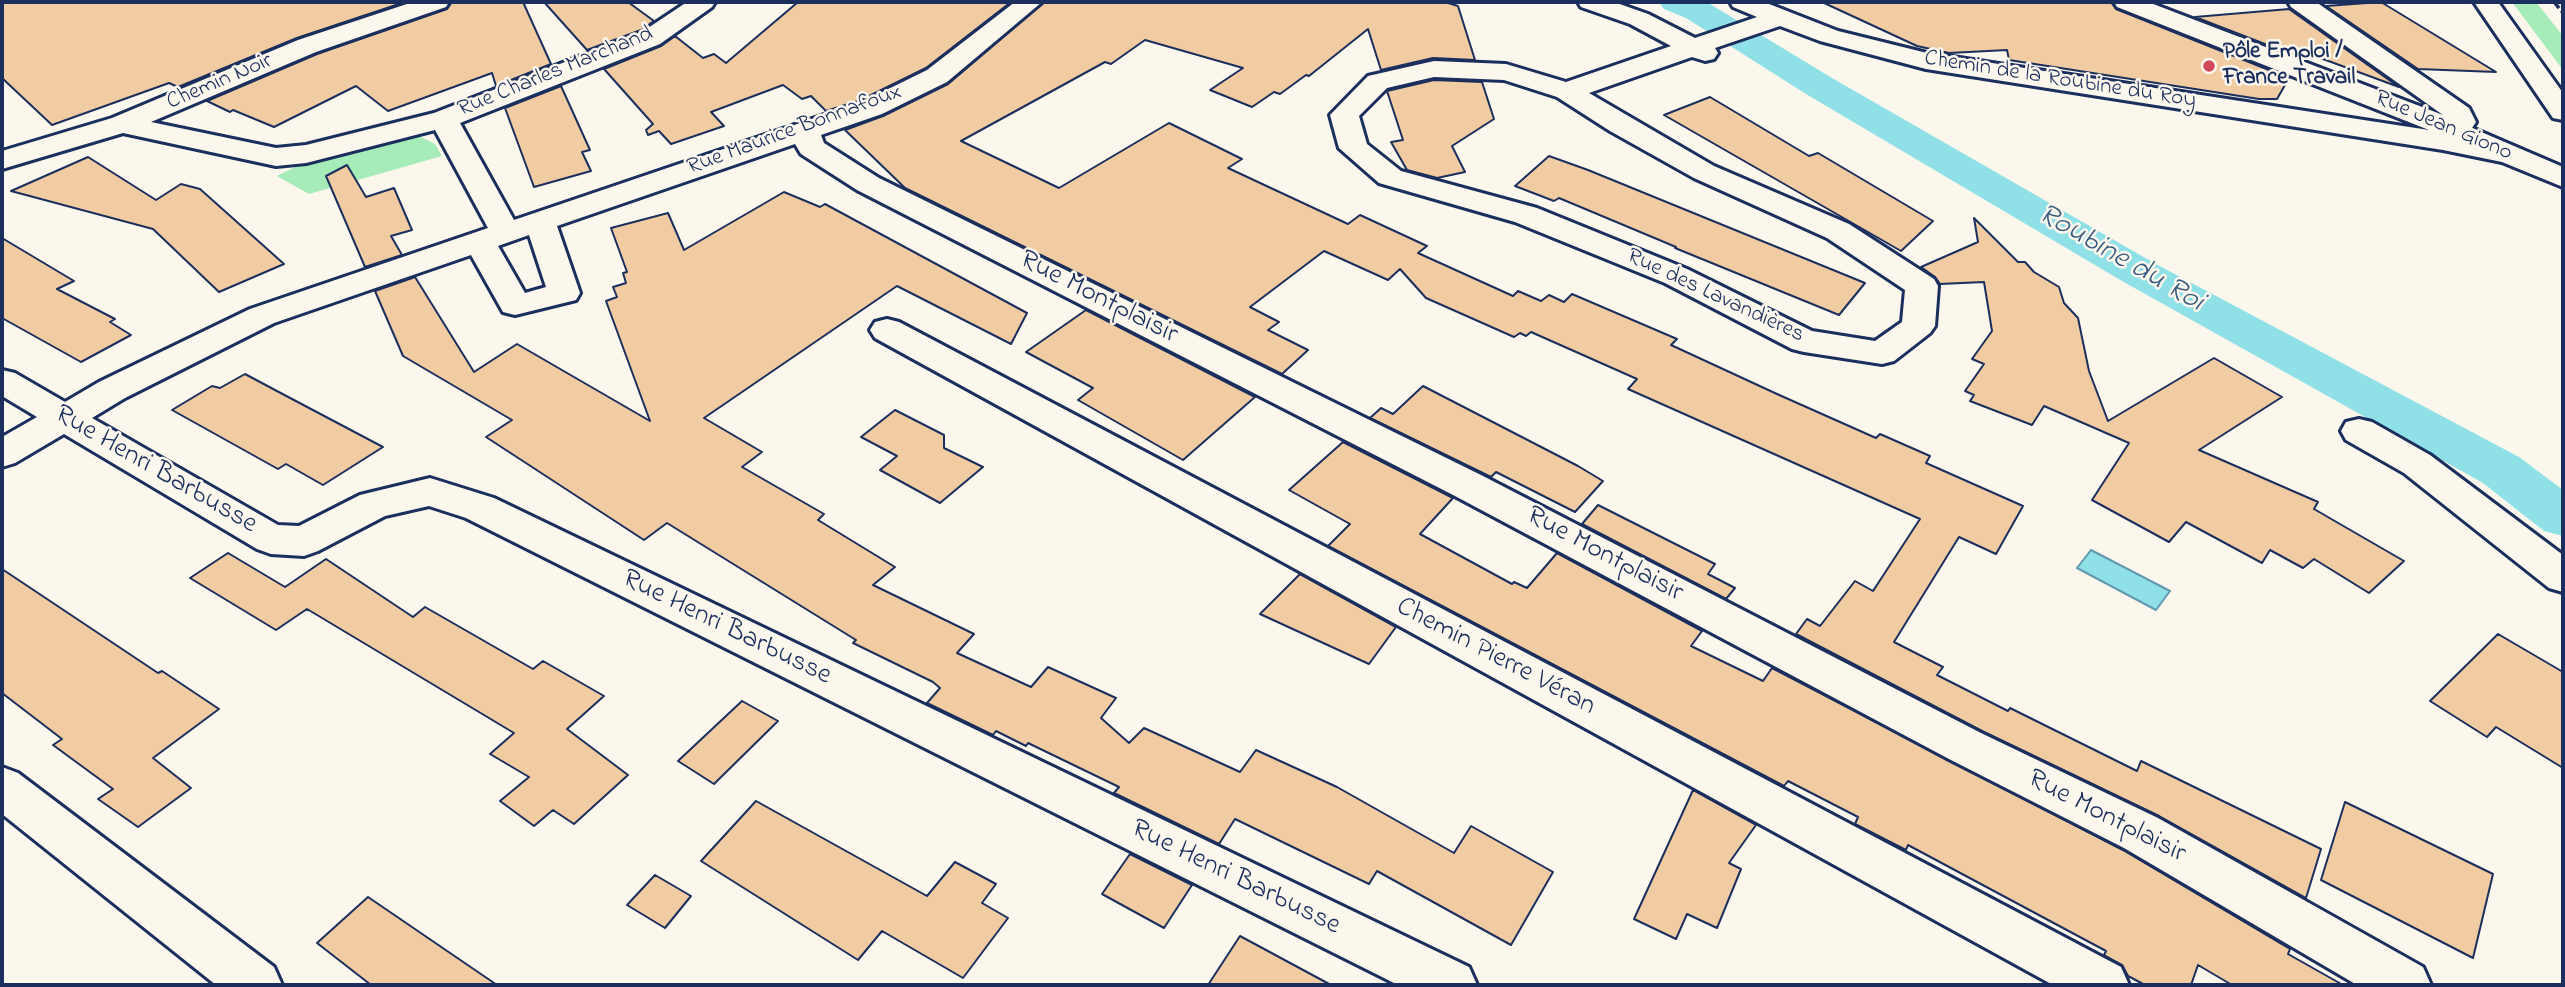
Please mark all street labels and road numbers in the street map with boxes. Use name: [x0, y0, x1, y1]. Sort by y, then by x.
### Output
street label: Rue Charles Marchand: [454, 21, 658, 125]
street label: Chemin de la Roubine du Roy: [1922, 46, 2198, 116]
street label: Chemin Noir: [163, 48, 277, 118]
street label: Rue Maurice Bonnafoux: [684, 79, 906, 183]
street label: Rue Jean Giono: [2370, 86, 2516, 168]
street label: Rue des Lavandières: [1622, 244, 1808, 350]
street label: Rue Montplaisir: [1013, 245, 1183, 353]
street label: Rue Henri Barbusse: [48, 399, 262, 543]
street label: Rue Montplaisir: [1520, 501, 1688, 611]
street label: Rue Henri Barbusse: [616, 564, 836, 694]
street label: Chemin Pierre Véran: [1389, 591, 1601, 725]
street label: Rue Montplaisir: [2021, 764, 2191, 872]
street label: Rue Henri Barbusse: [1125, 814, 1345, 944]

